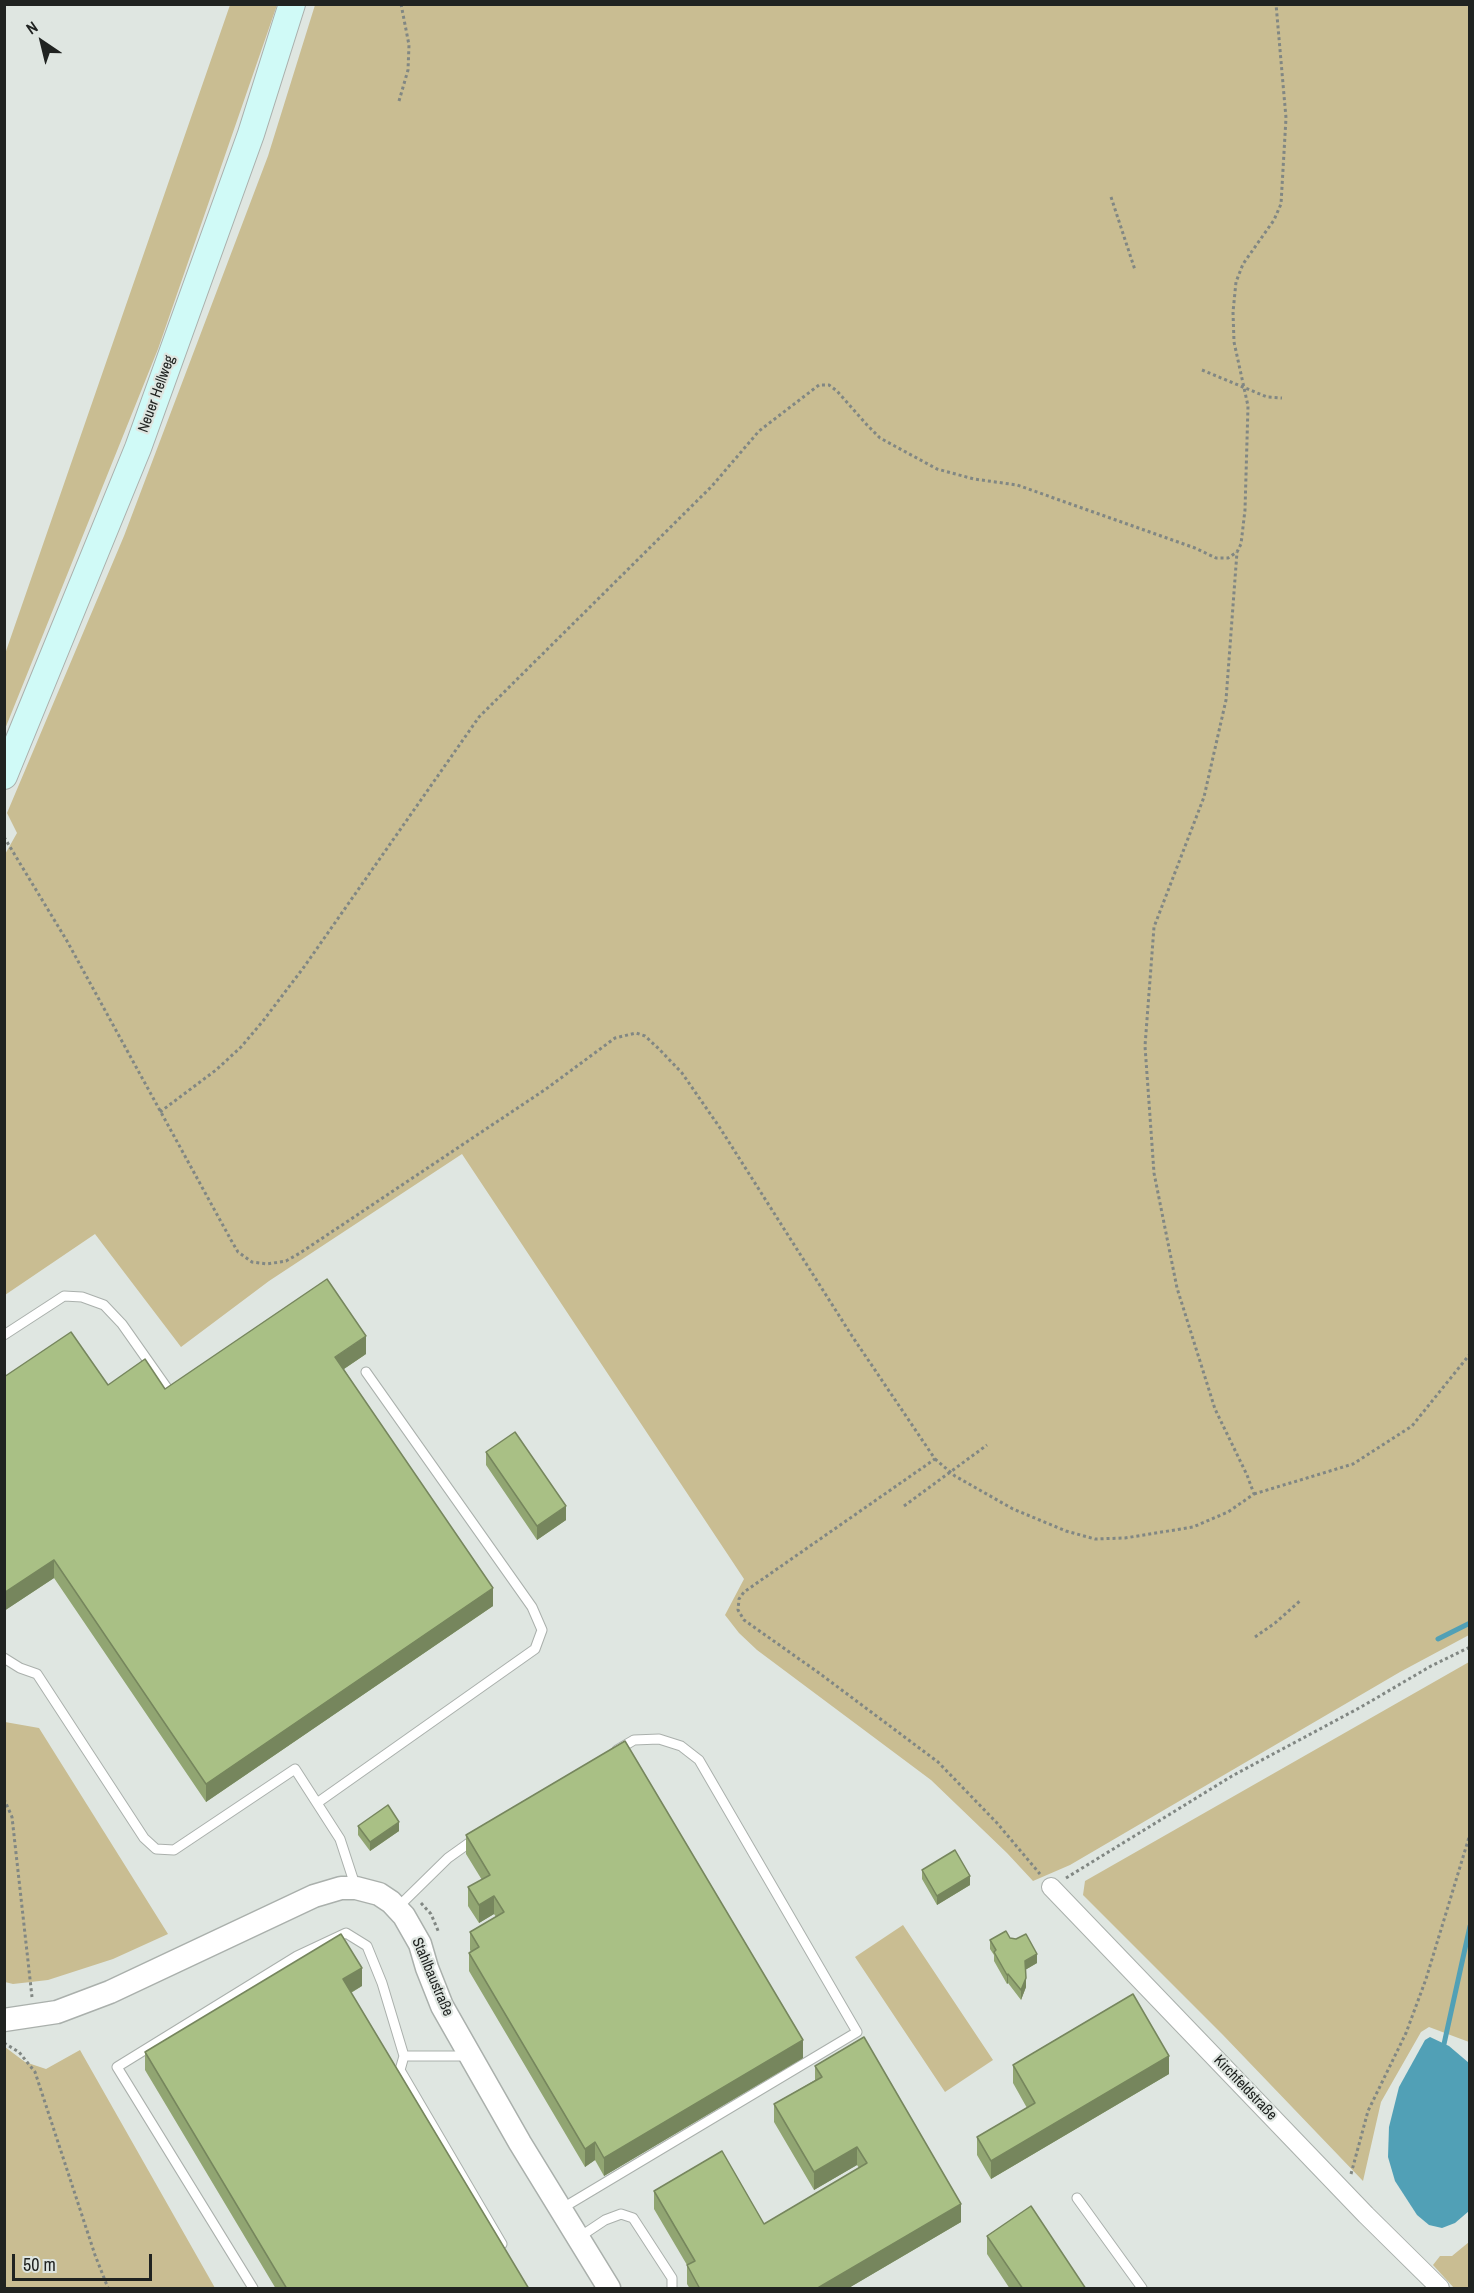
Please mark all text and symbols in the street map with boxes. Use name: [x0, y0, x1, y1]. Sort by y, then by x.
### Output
north arrow: [12, 12, 72, 72]
text: N: [21, 16, 42, 39]
street label: Neuer Hellweg: [135, 353, 179, 435]
street label: Stahlbaustraße: [407, 1935, 457, 2019]
street label: Kirchfeldstraße: [1210, 2052, 1280, 2124]
scale bar: [15, 2242, 154, 2280]
text: 50 m: [23, 2252, 56, 2277]

